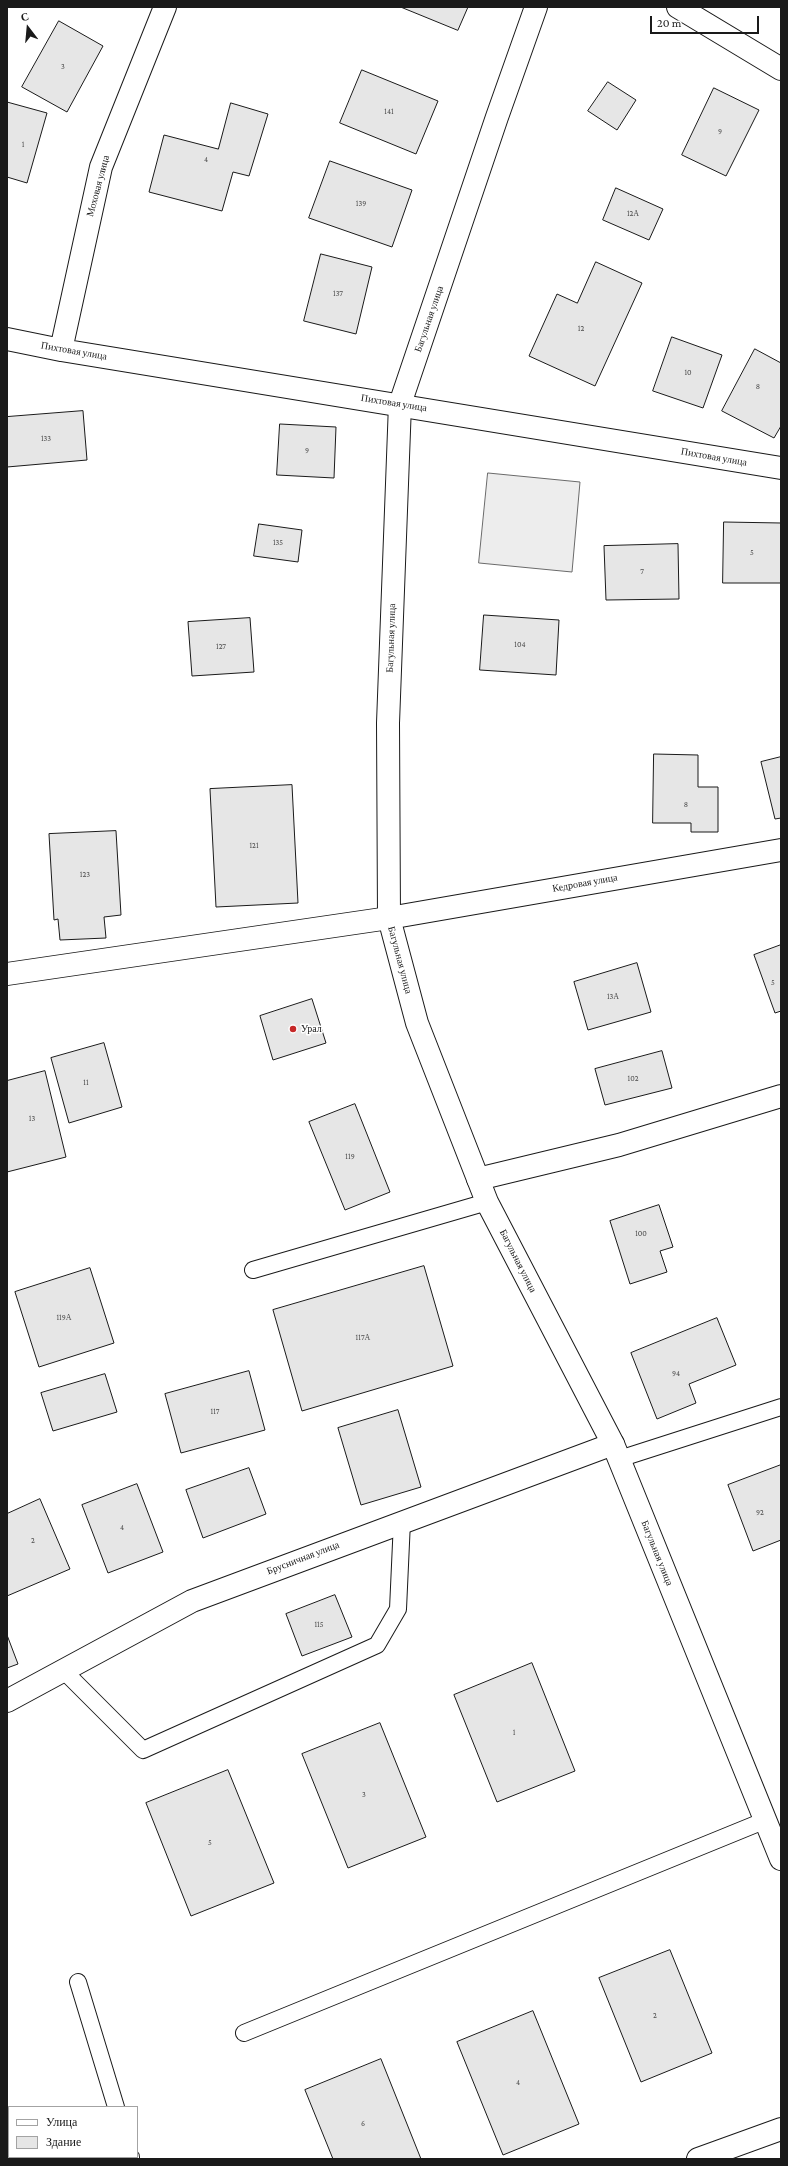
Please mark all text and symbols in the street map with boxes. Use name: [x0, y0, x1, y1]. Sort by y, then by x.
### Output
north arrow: [8, 8, 48, 48]
scale bar: [652, 8, 761, 34]
text: С: [19, 10, 30, 23]
text: 20 m: [657, 16, 681, 30]
house number: 3: [61, 62, 65, 72]
house number: 141: [384, 107, 394, 117]
house number: 9: [718, 127, 722, 137]
house number: 1: [22, 140, 24, 150]
street label: Моховая улица: [84, 154, 112, 218]
house number: 4: [204, 155, 208, 165]
house number: 139: [356, 199, 366, 209]
house number: 12А: [627, 209, 639, 219]
street label: Багульная улица: [412, 284, 446, 354]
house number: 137: [333, 289, 343, 299]
house number: 12: [578, 324, 584, 334]
street label: Пихтовая улица: [40, 339, 108, 363]
house number: 10: [684, 368, 692, 378]
house number: 8: [756, 382, 760, 392]
street label: Пихтовая улица: [360, 392, 428, 414]
house number: 133: [41, 434, 51, 444]
street label: Пихтовая улица: [680, 445, 748, 469]
house number: 9: [305, 446, 309, 456]
house number: 135: [273, 538, 283, 548]
house number: 5: [750, 548, 754, 558]
house number: 7: [640, 567, 644, 577]
street label: Багульная улица: [384, 603, 398, 673]
house number: 104: [514, 640, 526, 650]
house number: 127: [216, 642, 226, 652]
house number: 8: [684, 800, 688, 810]
house number: 121: [249, 841, 259, 851]
house number: 123: [80, 870, 90, 880]
street label: Кедровая улица: [552, 871, 618, 895]
street label: Багульная улица: [385, 925, 415, 995]
house number: 5: [771, 978, 775, 988]
house number: 13А: [607, 992, 619, 1002]
place label: Урал: [301, 1023, 322, 1035]
marker: Урал: [288, 1024, 298, 1034]
house number: 102: [628, 1074, 638, 1084]
house number: 11: [83, 1078, 89, 1088]
house number: 13: [29, 1114, 35, 1124]
house number: 119: [345, 1152, 355, 1162]
street label: Багульная улица: [497, 1227, 539, 1295]
house number: 100: [635, 1229, 647, 1239]
house number: 119А: [56, 1313, 72, 1323]
house number: 117А: [356, 1333, 370, 1343]
house number: 94: [672, 1369, 680, 1379]
house number: 117: [210, 1407, 220, 1417]
house number: 92: [756, 1508, 764, 1518]
street label: Багульная улица: [638, 1519, 676, 1587]
house number: 4: [120, 1523, 124, 1533]
house number: 2: [31, 1536, 35, 1546]
street label: Брусничная улица: [265, 1539, 341, 1577]
house number: 115: [314, 1620, 324, 1630]
house number: 1: [513, 1728, 515, 1738]
house number: 3: [362, 1790, 366, 1800]
house number: 5: [208, 1838, 212, 1848]
house number: 2: [653, 2011, 657, 2021]
house number: 4: [516, 2078, 520, 2088]
legend: [8, 2106, 138, 2158]
text: Улица: [46, 2115, 77, 2129]
house number: 6: [361, 2119, 365, 2129]
text: Здание: [46, 2135, 81, 2149]

